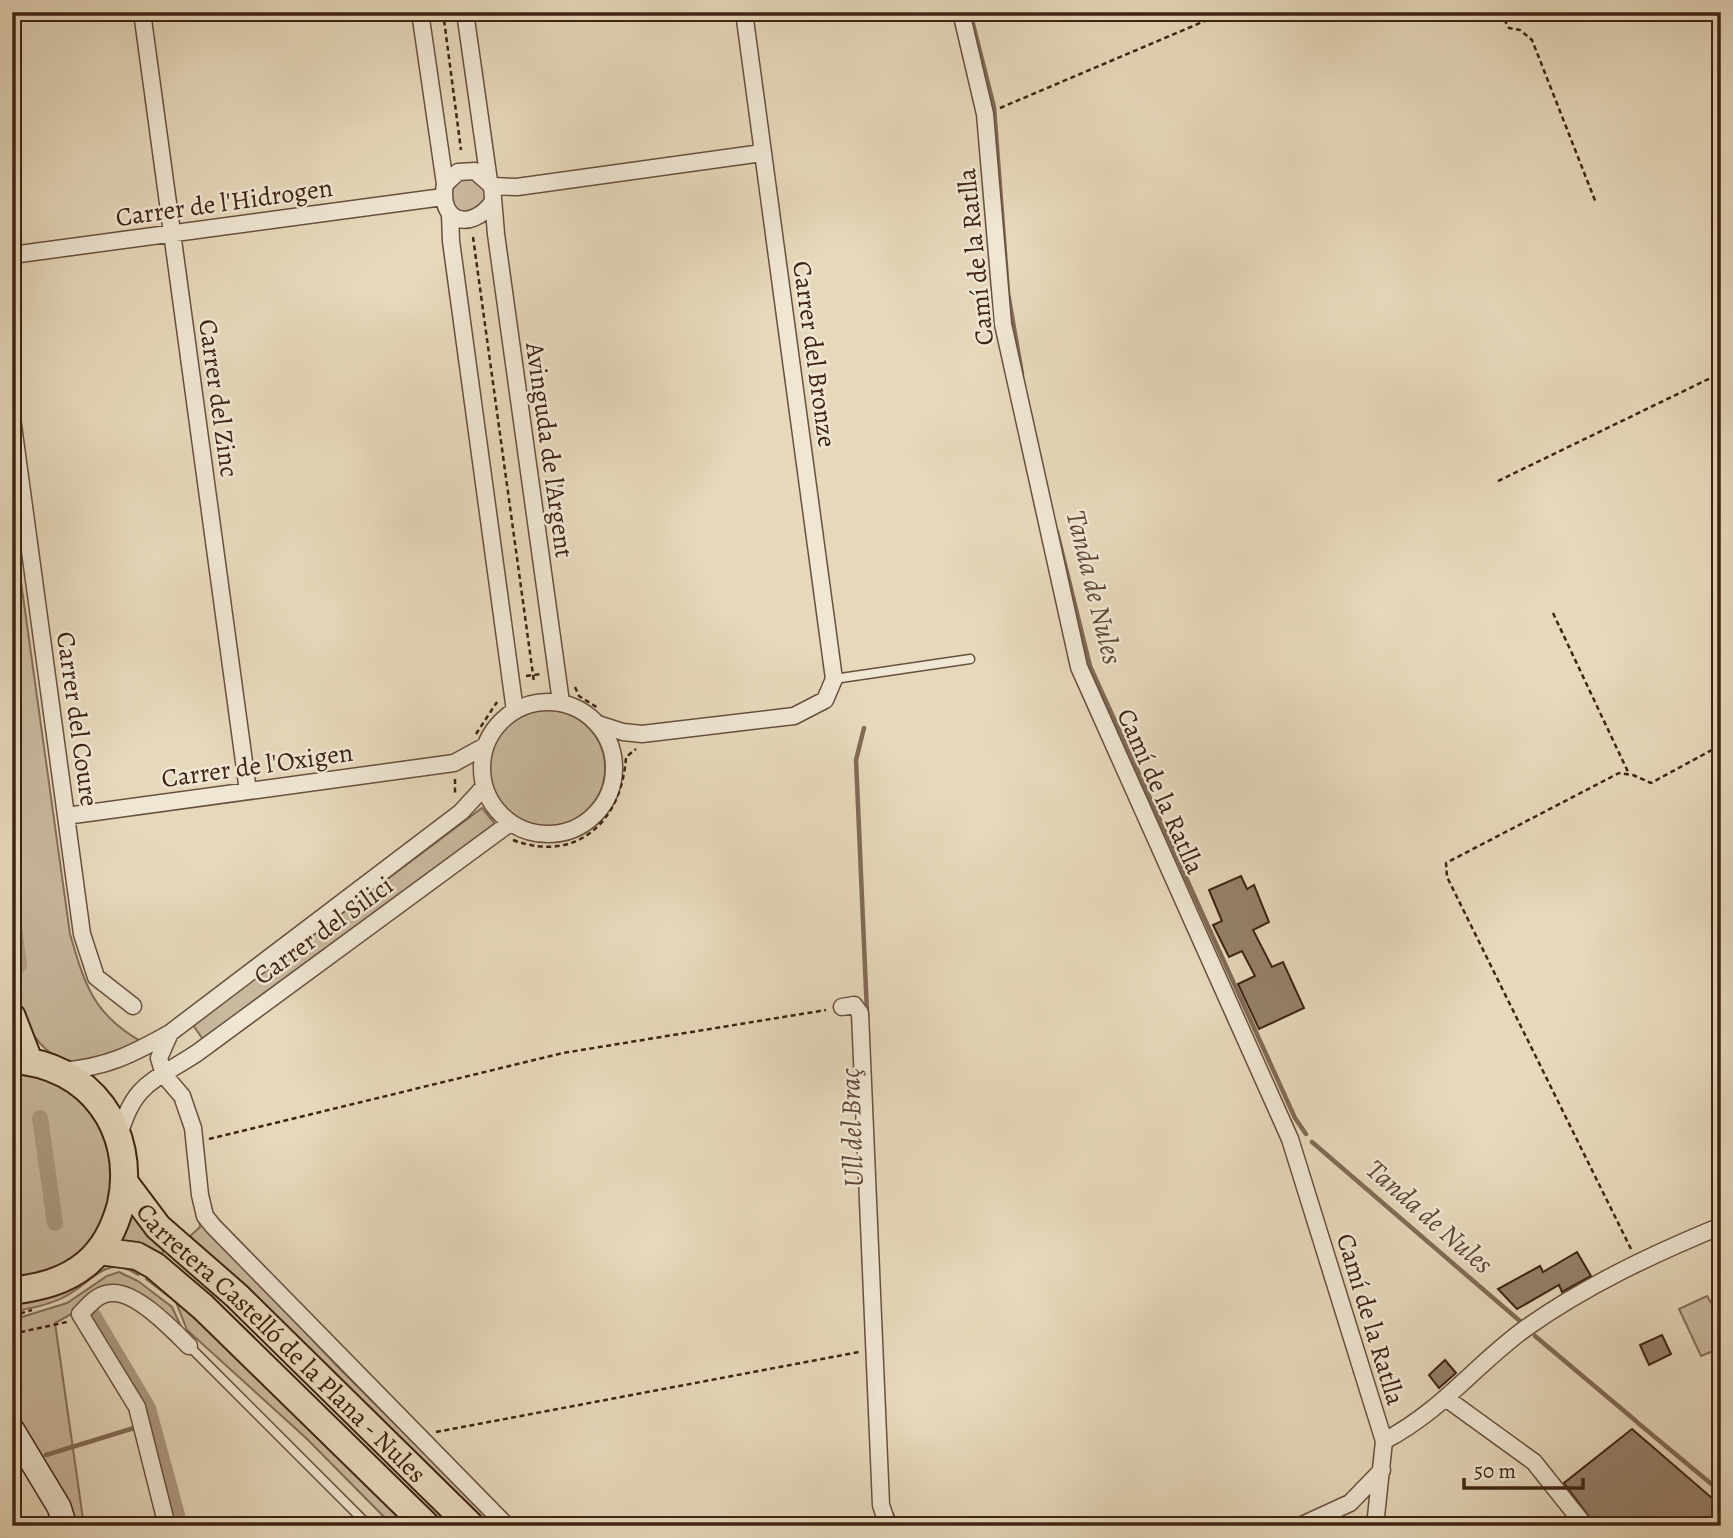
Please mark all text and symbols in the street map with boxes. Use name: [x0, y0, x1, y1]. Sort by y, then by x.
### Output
street label: Camí de la Ratlla: [949, 167, 1002, 347]
street label: Carrer de l'Hidrogen: [113, 170, 335, 235]
street label: Carrer del Bronze: [784, 259, 845, 449]
street label: Carrer del Zinc: [190, 317, 247, 479]
street label: Avinguda de l'Argent: [517, 339, 582, 561]
water label: Tanda de Nules: [1057, 506, 1132, 669]
street label: Carrer del Coure: [48, 629, 107, 809]
street label: Camí de la Ratlla: [1108, 703, 1213, 880]
street label: Carrer de l'Oxigen: [159, 735, 355, 796]
street label: Carrer del Silici: [246, 868, 400, 993]
water label: Ull del Braç: [831, 1067, 873, 1188]
water label: Tanda de Nules: [1358, 1151, 1501, 1283]
street label: Carretera Castelló de la Plana - Nules: [128, 1196, 434, 1491]
street label: Camí de la Ratlla: [1328, 1229, 1413, 1409]
scale bar: [1464, 1447, 1582, 1491]
text: 50 m: [1474, 1457, 1516, 1485]

